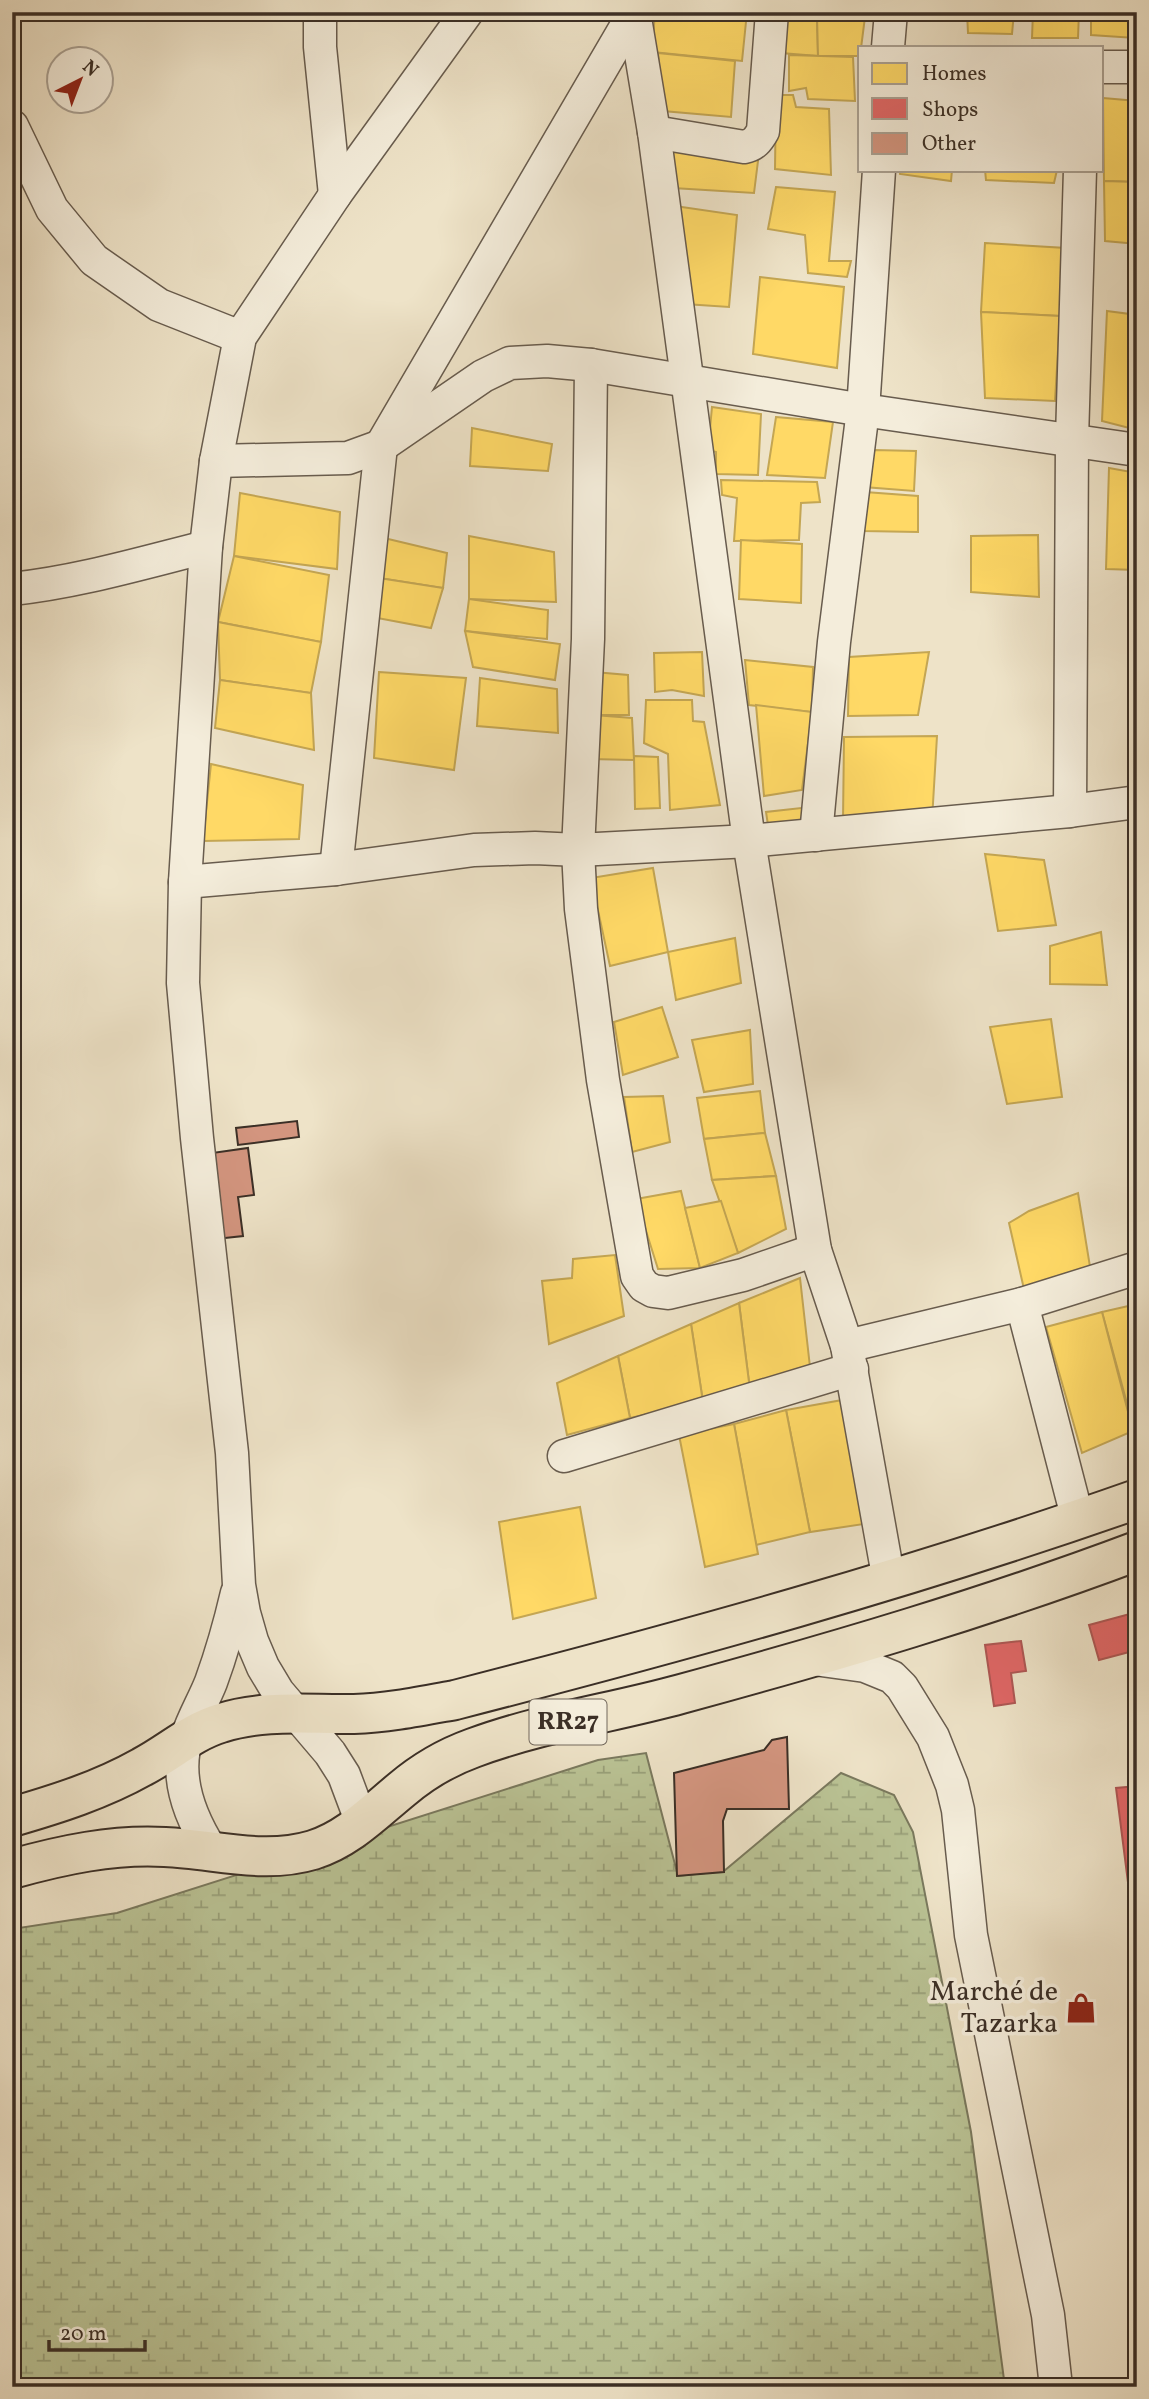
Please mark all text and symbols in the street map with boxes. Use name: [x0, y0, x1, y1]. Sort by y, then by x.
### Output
north arrow: [46, 46, 116, 116]
legend: [858, 46, 1104, 172]
text: N: [76, 55, 104, 83]
text: Homes: [922, 60, 987, 89]
text: Shops: [922, 96, 978, 125]
text: Other: [922, 130, 976, 159]
road number: RR27: [530, 1700, 606, 1744]
place label: Marché de Tazarka: [930, 1973, 1058, 2044]
shop icon: Marché de Tazarka: [1064, 1991, 1098, 2025]
scale bar: [49, 2308, 145, 2352]
text: 20 m: [60, 2320, 106, 2349]

